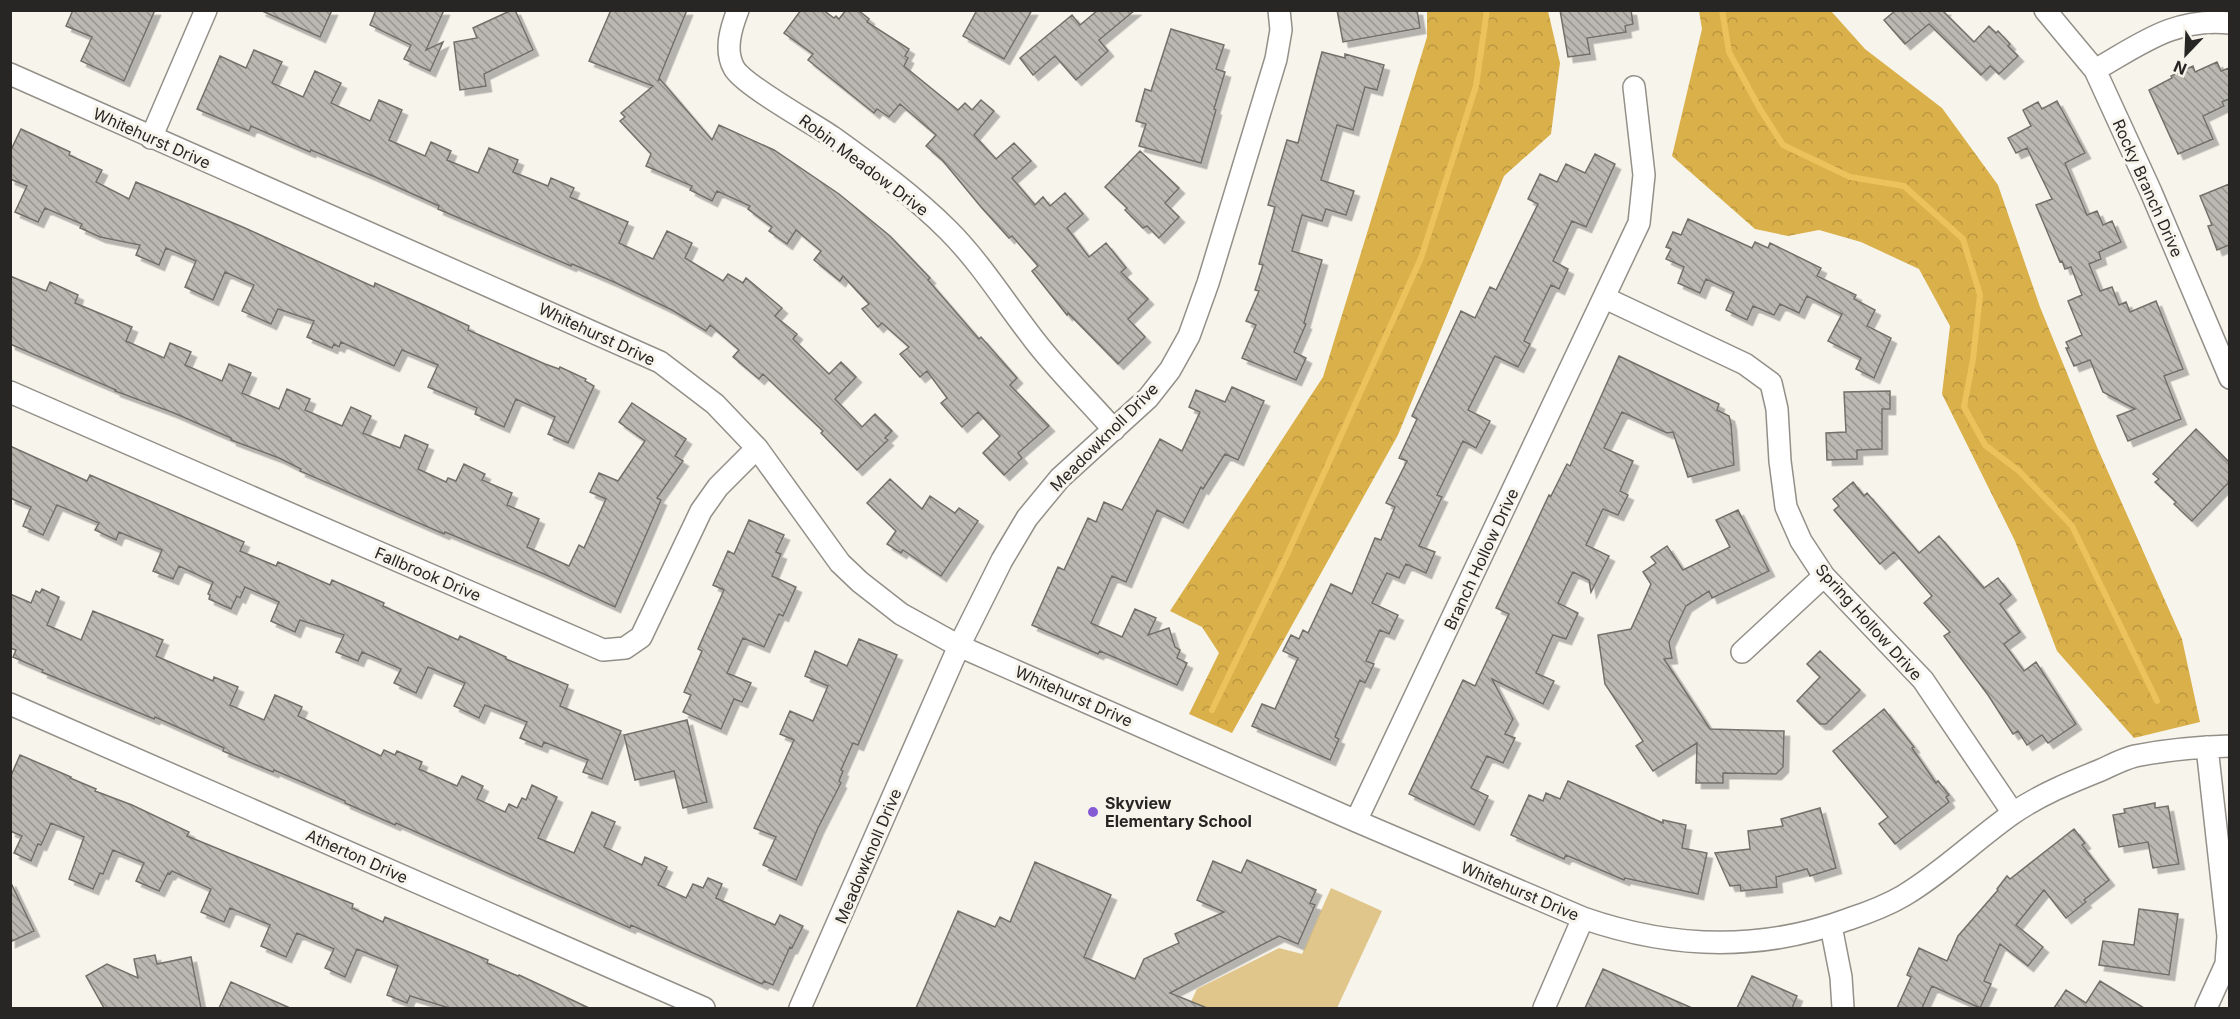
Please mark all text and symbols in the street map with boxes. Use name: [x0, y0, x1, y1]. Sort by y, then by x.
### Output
north arrow: [2156, 24, 2216, 84]
text: N: [2171, 56, 2190, 79]
street label: Whitehurst Drive: [90, 103, 214, 173]
street label: Robin Meadow Drive: [795, 110, 933, 220]
street label: Rocky Branch Drive: [2109, 116, 2187, 260]
street label: Whitehurst Drive: [536, 298, 658, 370]
street label: Meadowknoll Drive: [1046, 379, 1162, 495]
street label: Branch Hollow Drive: [1439, 485, 1523, 633]
street label: Fallbrook Drive: [372, 543, 484, 605]
street label: Spring Hollow Drive: [1811, 560, 1927, 684]
street label: Whitehurst Drive: [1012, 661, 1136, 731]
street label: Meadowknoll Drive: [830, 785, 906, 927]
place label: Skyview Elementary School: [1105, 793, 1252, 831]
marker: Skyview Elementary School: [1086, 805, 1100, 819]
street label: Atherton Drive: [303, 825, 411, 887]
street label: Whitehurst Drive: [1458, 857, 1582, 925]

